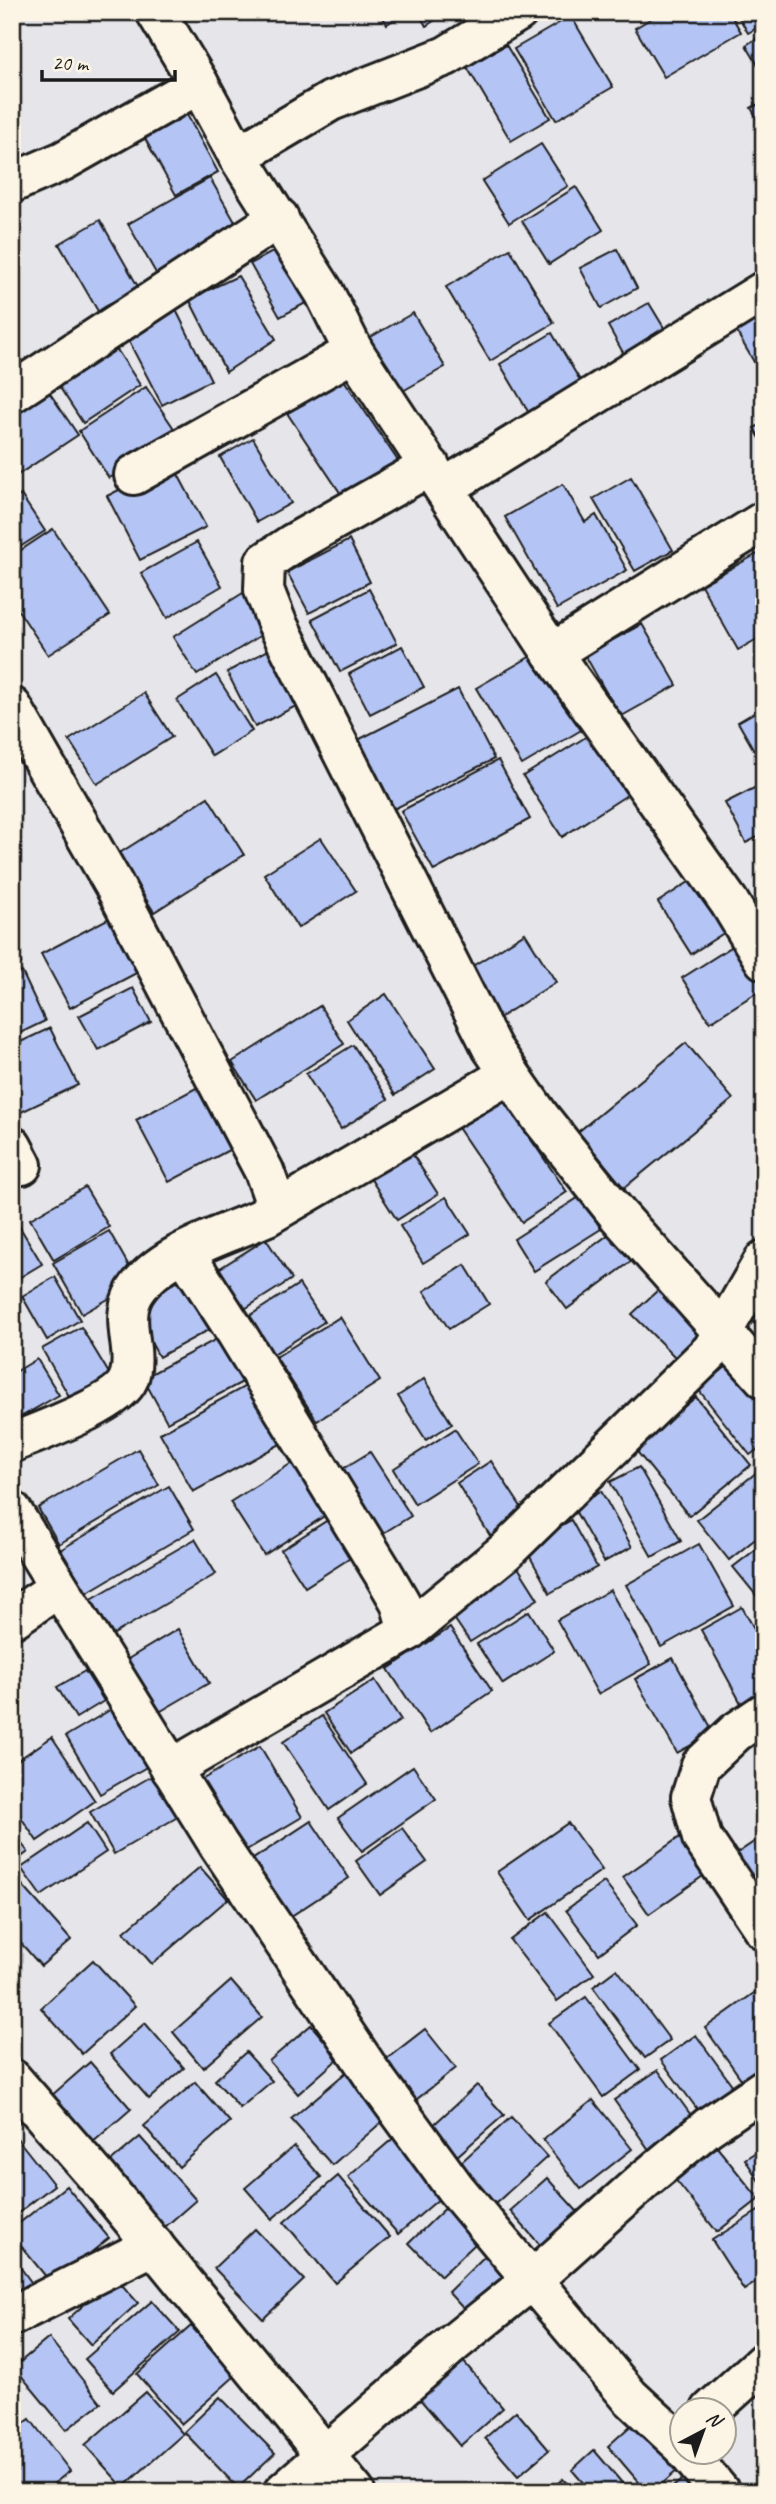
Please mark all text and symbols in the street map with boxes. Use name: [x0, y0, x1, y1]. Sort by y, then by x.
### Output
scale bar: [42, 38, 175, 82]
text: 20 m: [52, 50, 90, 76]
north arrow: [668, 2396, 738, 2466]
text: N: [701, 2406, 728, 2434]

